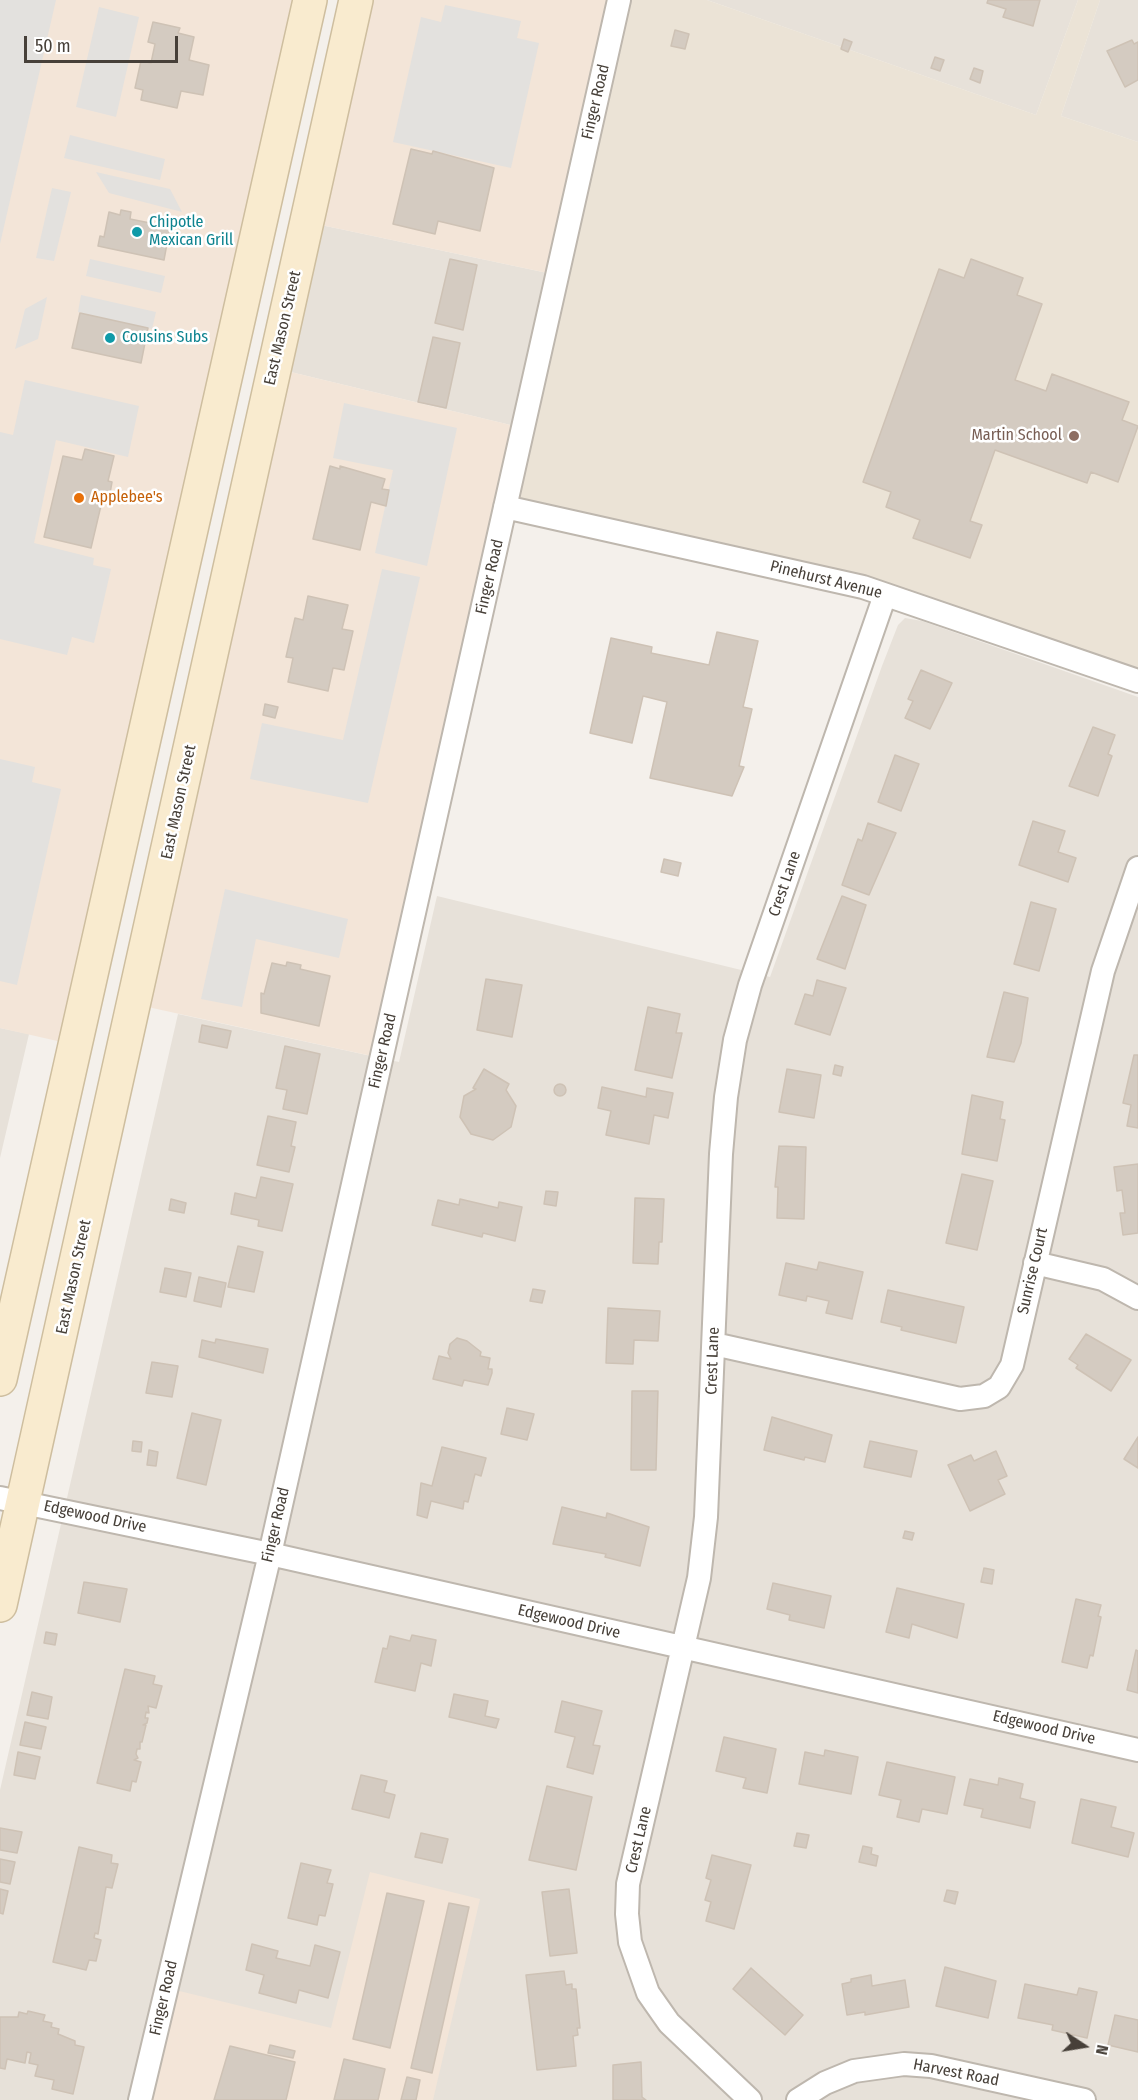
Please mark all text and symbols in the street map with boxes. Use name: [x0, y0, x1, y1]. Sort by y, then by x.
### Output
scale bar: [27, 24, 182, 62]
text: 50 m: [35, 35, 71, 57]
street label: Finger Road: [578, 63, 614, 141]
place label: Chipotle Mexican Grill: [149, 213, 233, 251]
marker: Chipotle Mexican Grill: [130, 225, 144, 239]
street label: East Mason Street: [261, 269, 305, 387]
place label: Cousins Subs: [122, 328, 208, 348]
marker: Cousins Subs: [103, 331, 117, 345]
place label: Martin School: [971, 426, 1062, 446]
marker: Martin School: [1067, 429, 1081, 443]
place label: Applebee's: [91, 488, 163, 508]
marker: Applebee's: [72, 491, 86, 505]
street label: Finger Road: [472, 538, 508, 616]
street label: Pinehurst Avenue: [768, 557, 884, 603]
street label: East Mason Street: [157, 743, 201, 861]
street label: Crest Lane: [765, 849, 805, 919]
street label: Finger Road: [365, 1012, 401, 1090]
street label: East Mason Street: [52, 1218, 96, 1336]
street label: Sunrise Court: [1014, 1226, 1052, 1316]
street label: Crest Lane: [702, 1327, 724, 1395]
street label: Finger Road: [258, 1486, 294, 1564]
street label: Edgewood Drive: [42, 1497, 148, 1537]
street label: Edgewood Drive: [516, 1601, 622, 1643]
street label: Edgewood Drive: [991, 1707, 1097, 1749]
street label: Crest Lane: [622, 1805, 656, 1875]
street label: Finger Road: [146, 1959, 182, 2037]
north arrow: [1054, 2016, 1114, 2076]
text: N: [1092, 2043, 1112, 2057]
street label: Harvest Road: [911, 2055, 1001, 2091]

